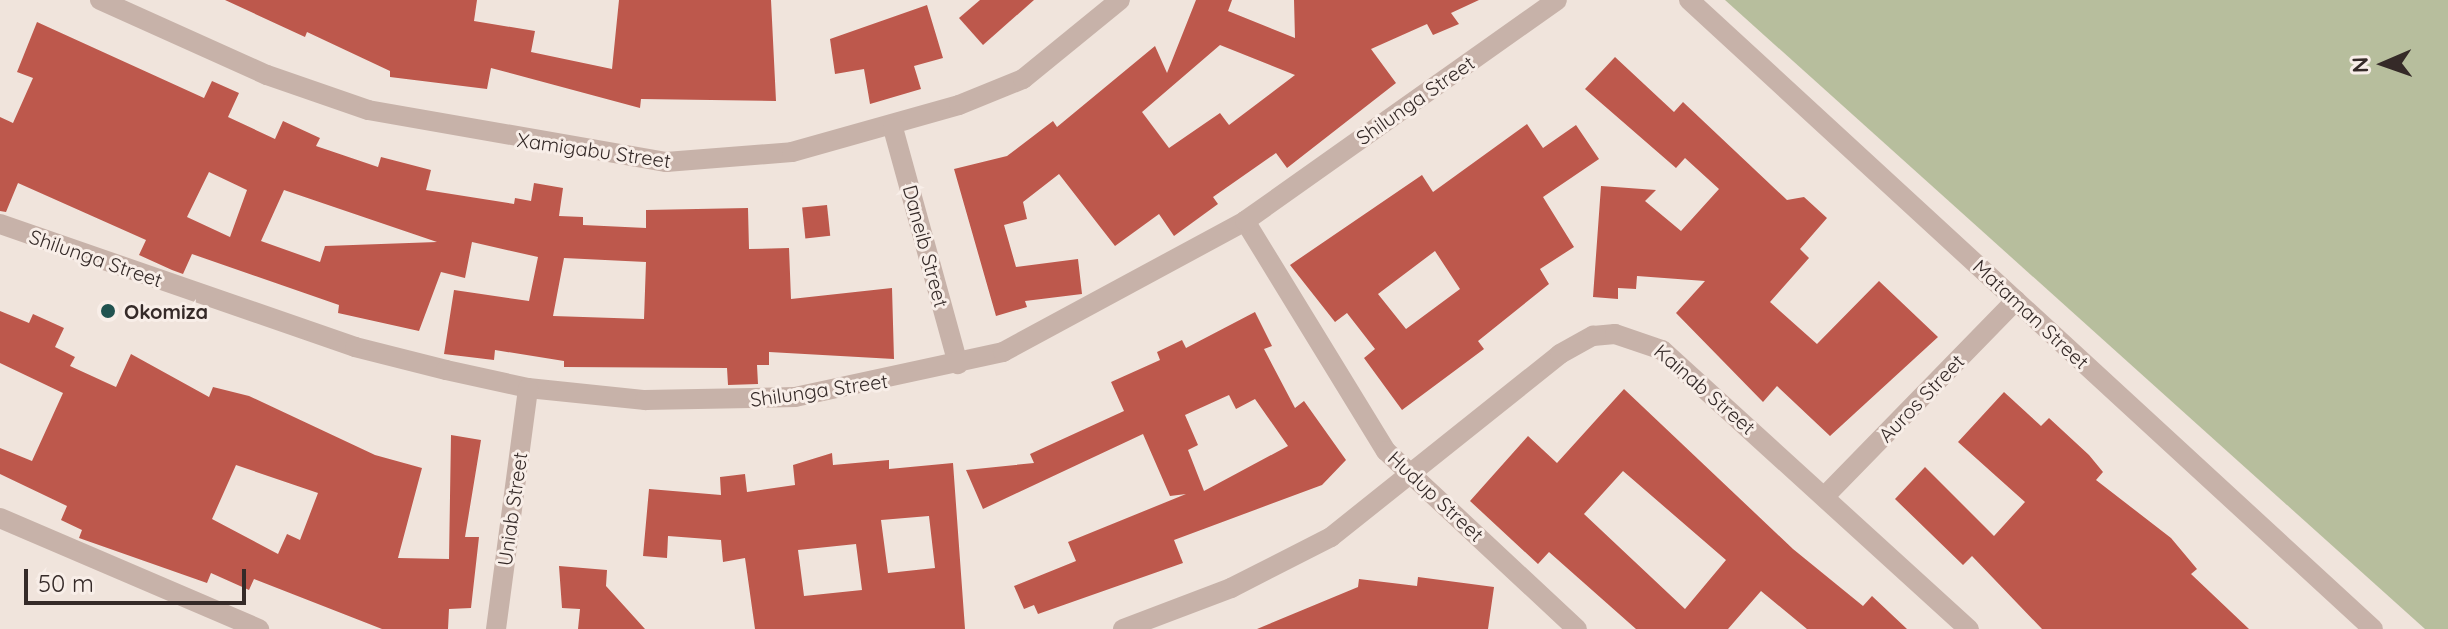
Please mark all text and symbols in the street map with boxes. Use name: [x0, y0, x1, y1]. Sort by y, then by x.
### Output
north arrow: [2344, 24, 2424, 104]
street label: Shilunga Street: [1351, 50, 1479, 150]
text: N: [2346, 56, 2374, 73]
street label: Xamigabu Street: [516, 127, 672, 173]
street label: Daneib Street: [898, 182, 954, 310]
street label: Shilunga Street: [26, 224, 166, 292]
street label: Mataman Street: [1968, 254, 2094, 374]
place label: Okomiza: [124, 299, 208, 323]
marker: Okomiza: [99, 302, 117, 320]
street label: Kainab Street: [1650, 339, 1760, 439]
street label: Auros Street: [1873, 349, 1969, 447]
street label: Shilunga Street: [749, 368, 889, 412]
street label: Hudup Street: [1383, 446, 1489, 546]
street label: Uniab Street: [492, 451, 532, 567]
scale bar: [28, 553, 250, 603]
text: 50 m: [38, 568, 94, 598]

